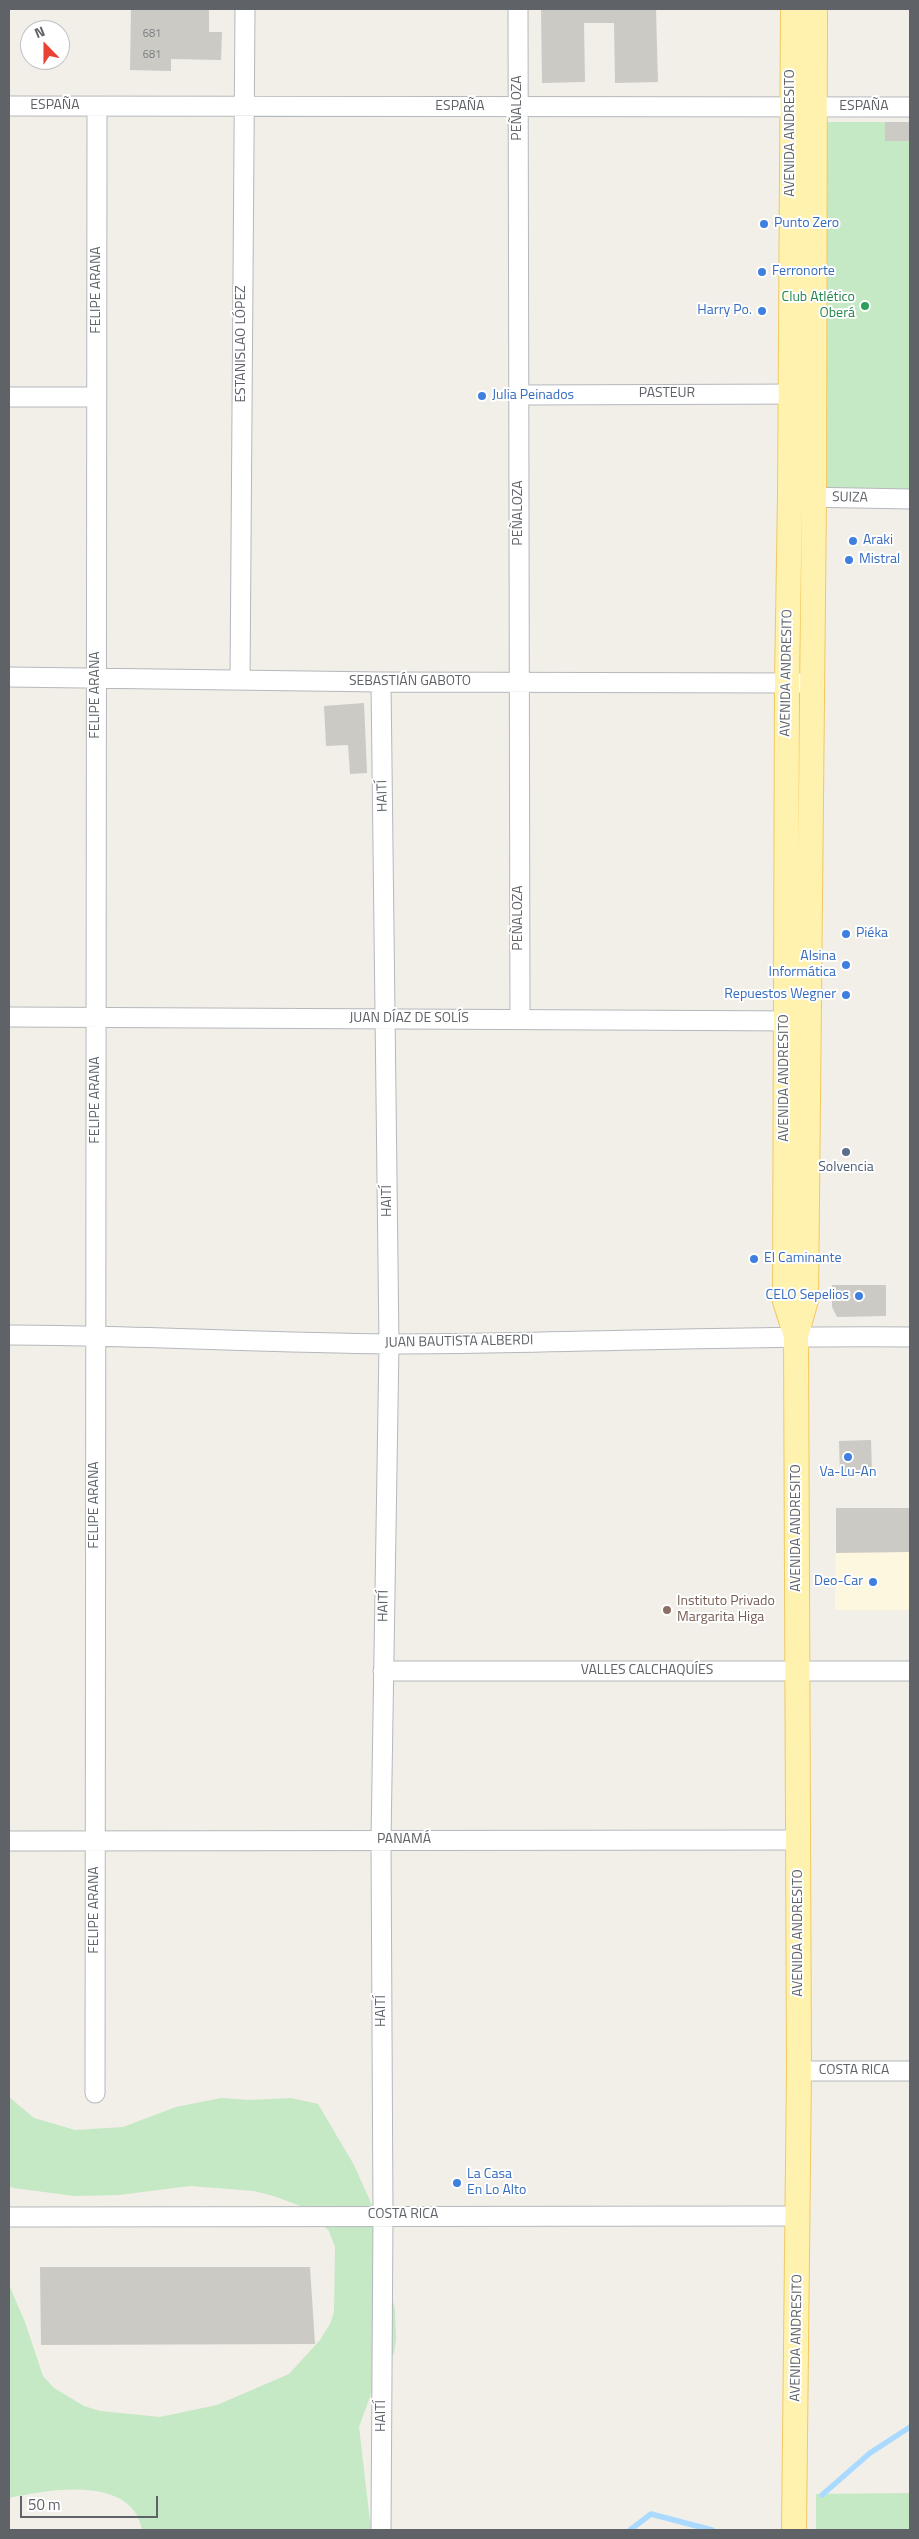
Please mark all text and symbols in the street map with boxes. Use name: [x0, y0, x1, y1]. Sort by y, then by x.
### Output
north arrow: [20, 20, 70, 70]
text: N: [31, 20, 48, 43]
house number: 681: [143, 27, 161, 41]
house number: 681: [143, 48, 161, 62]
street label: AVENIDA ANDRESITO: [783, 69, 799, 197]
street label: PEÑALOZA: [510, 75, 526, 141]
street label: ESPAÑA: [30, 98, 80, 114]
street label: ESPAÑA: [435, 99, 485, 115]
street label: ESPAÑA: [839, 99, 889, 115]
place label: Punto Zero: [774, 216, 839, 232]
marker: Punto Zero: [758, 218, 770, 230]
street label: FELIPE ARANA: [89, 246, 105, 334]
place label: Ferronorte: [772, 264, 835, 280]
marker: Ferronorte: [756, 266, 768, 278]
street label: ESTANISLAO LÓPEZ: [234, 285, 250, 403]
place label: Club Atlético Oberá: [782, 290, 855, 322]
marker: Club Atlético Oberá: [859, 300, 871, 312]
place label: Harry Po.: [697, 303, 752, 319]
marker: Harry Po.: [756, 305, 768, 317]
street label: PASTEUR: [639, 386, 695, 402]
place label: Julia Peinados: [492, 388, 574, 404]
marker: Julia Peinados: [476, 390, 488, 402]
street label: PEÑALOZA: [511, 480, 527, 546]
street label: SUIZA: [832, 489, 868, 507]
place label: Araki: [863, 533, 893, 549]
marker: Araki: [847, 535, 859, 547]
place label: Mistral: [859, 552, 900, 568]
marker: Mistral: [843, 554, 855, 566]
street label: AVENIDA ANDRESITO: [777, 609, 797, 737]
street label: FELIPE ARANA: [88, 651, 104, 739]
street label: SEBASTIÁN GABOTO: [349, 674, 471, 690]
street label: HAITÍ: [374, 780, 392, 812]
street label: PEÑALOZA: [511, 885, 527, 951]
place label: Piéka: [856, 926, 888, 942]
marker: Piéka: [840, 928, 852, 940]
place label: Alsina Informática: [768, 949, 836, 982]
marker: Alsina Informática: [840, 959, 852, 971]
place label: Repuestos Wegner: [724, 987, 836, 1003]
marker: Repuestos Wegner: [840, 989, 852, 1001]
street label: JUAN DÍAZ DE SOLÍS: [349, 1011, 469, 1027]
street label: AVENIDA ANDRESITO: [777, 1014, 793, 1142]
street label: FELIPE ARANA: [88, 1056, 104, 1144]
marker: Solvencia: [840, 1146, 852, 1158]
place label: Solvencia: [818, 1160, 874, 1176]
street label: HAITÍ: [380, 1185, 396, 1217]
place label: El Caminante: [764, 1251, 841, 1267]
marker: El Caminante: [748, 1253, 760, 1265]
place label: CELO Sepelios: [766, 1288, 849, 1304]
marker: CELO Sepelios: [853, 1290, 865, 1302]
street label: JUAN BAUTISTA ALBERDI: [385, 1332, 533, 1352]
marker: Va-Lu-An: [842, 1451, 854, 1463]
street label: FELIPE ARANA: [87, 1461, 103, 1549]
street label: AVENIDA ANDRESITO: [789, 1464, 805, 1592]
place label: Va-Lu-An: [820, 1465, 876, 1481]
place label: Deo-Car: [814, 1574, 863, 1590]
marker: Deo-Car: [867, 1576, 879, 1588]
street label: HAITÍ: [375, 1590, 393, 1622]
place label: Instituto Privado Margarita Higa: [677, 1594, 775, 1626]
marker: Instituto Privado Margarita Higa: [661, 1604, 673, 1616]
street label: VALLES CALCHAQUÍES: [581, 1663, 713, 1679]
street label: PANAMÁ: [377, 1832, 431, 1848]
street label: FELIPE ARANA: [87, 1866, 103, 1954]
street label: AVENIDA ANDRESITO: [791, 1869, 807, 1997]
street label: HAITÍ: [374, 1995, 390, 2027]
street label: COSTA RICA: [819, 2063, 889, 2079]
place label: La Casa En Lo Alto: [467, 2167, 526, 2200]
marker: La Casa En Lo Alto: [451, 2177, 463, 2189]
street label: COSTA RICA: [368, 2207, 438, 2223]
street label: AVENIDA ANDRESITO: [787, 2274, 807, 2402]
street label: HAITÍ: [374, 2400, 390, 2432]
scale bar: [22, 2486, 160, 2518]
text: 50 m: [28, 2493, 61, 2516]

